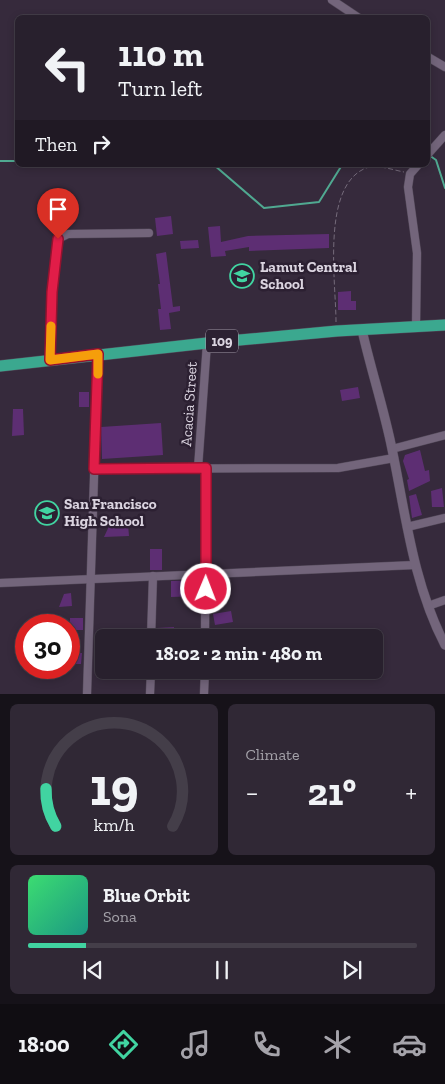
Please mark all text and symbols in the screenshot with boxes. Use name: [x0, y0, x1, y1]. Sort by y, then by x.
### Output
text: 110 m: [118, 33, 204, 75]
icon: left: [35, 35, 100, 100]
text: Turn left: [118, 75, 202, 102]
icon: right: [87, 130, 115, 158]
text: Then: [35, 133, 77, 156]
pin: [37, 188, 79, 239]
icon: arrive: [44, 195, 72, 223]
place label: Lamut Central School: [260, 258, 357, 293]
school or university icon: Lamut Central School: [229, 263, 255, 289]
road number: 109: [206, 330, 238, 352]
street label: Acacia Street: [177, 361, 201, 447]
place label: San Francisco High School: [64, 495, 157, 530]
school or university icon: San Francisco High School: [34, 500, 60, 526]
position arrow: [179, 562, 231, 614]
speed limit sign: 30: [15, 614, 80, 679]
text: 18:02 · 2 min · 480 m: [156, 642, 322, 665]
text: Climate: [246, 745, 300, 764]
text: 19: [89, 756, 138, 818]
text: 21°: [307, 769, 356, 815]
text: −: [246, 776, 259, 809]
text: +: [405, 776, 417, 809]
text: km/h: [93, 814, 134, 836]
text: Blue Orbit: [103, 884, 190, 907]
text: Sona: [103, 907, 137, 926]
icon: previous: [79, 956, 107, 984]
icon: pause: [208, 956, 236, 984]
icon: next: [338, 956, 366, 984]
icon: directions: [106, 1027, 141, 1062]
icon: music: [178, 1027, 213, 1062]
icon: phone: [249, 1027, 284, 1062]
icon: climate: [320, 1027, 355, 1062]
icon: car: [392, 1027, 427, 1062]
text: 18:00: [18, 1031, 70, 1058]

